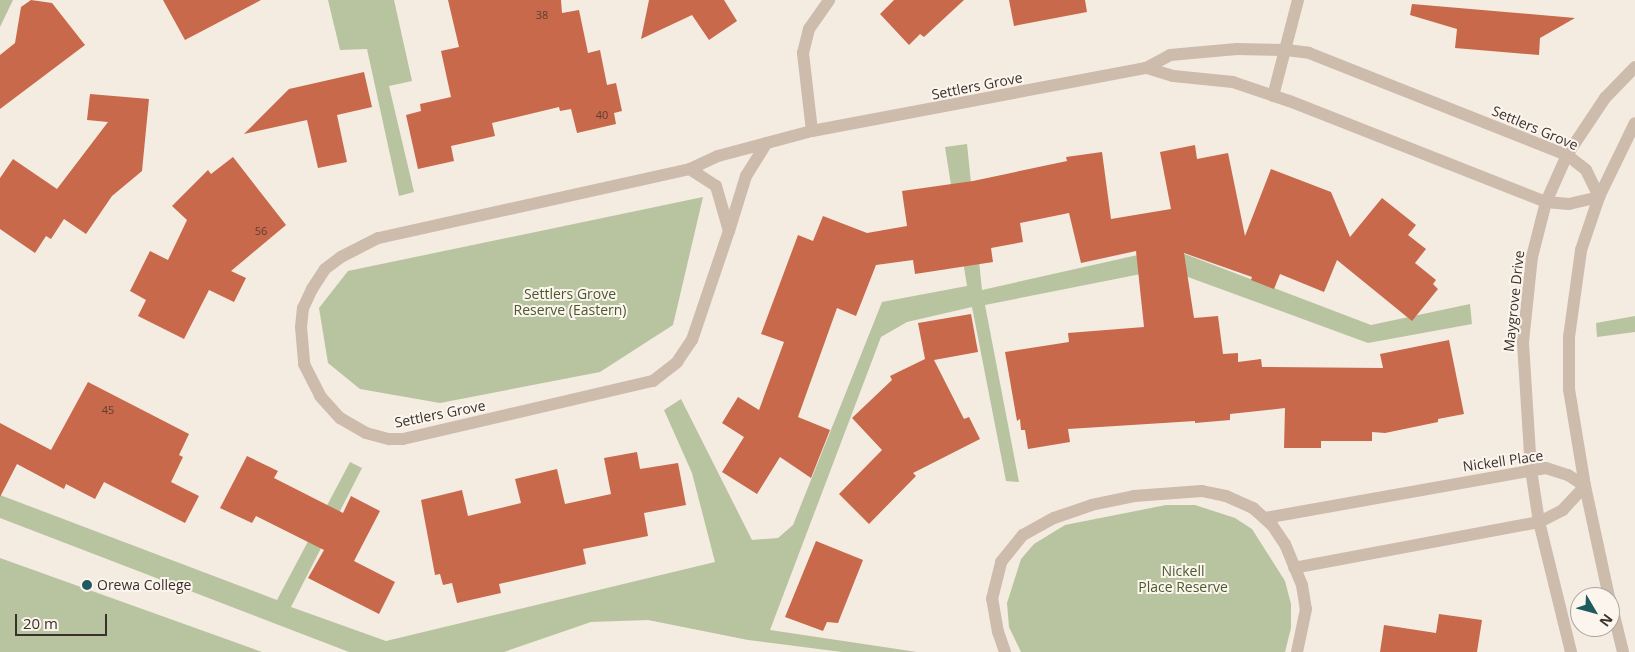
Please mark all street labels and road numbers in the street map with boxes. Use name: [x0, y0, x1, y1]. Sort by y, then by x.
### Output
street label: Settlers Grove: [930, 69, 1024, 103]
street label: Settlers Grove: [1489, 102, 1581, 154]
street label: Maygrove Drive: [1500, 249, 1528, 353]
street label: Settlers Grove: [393, 397, 487, 431]
street label: Nickell Place: [1462, 447, 1544, 475]

